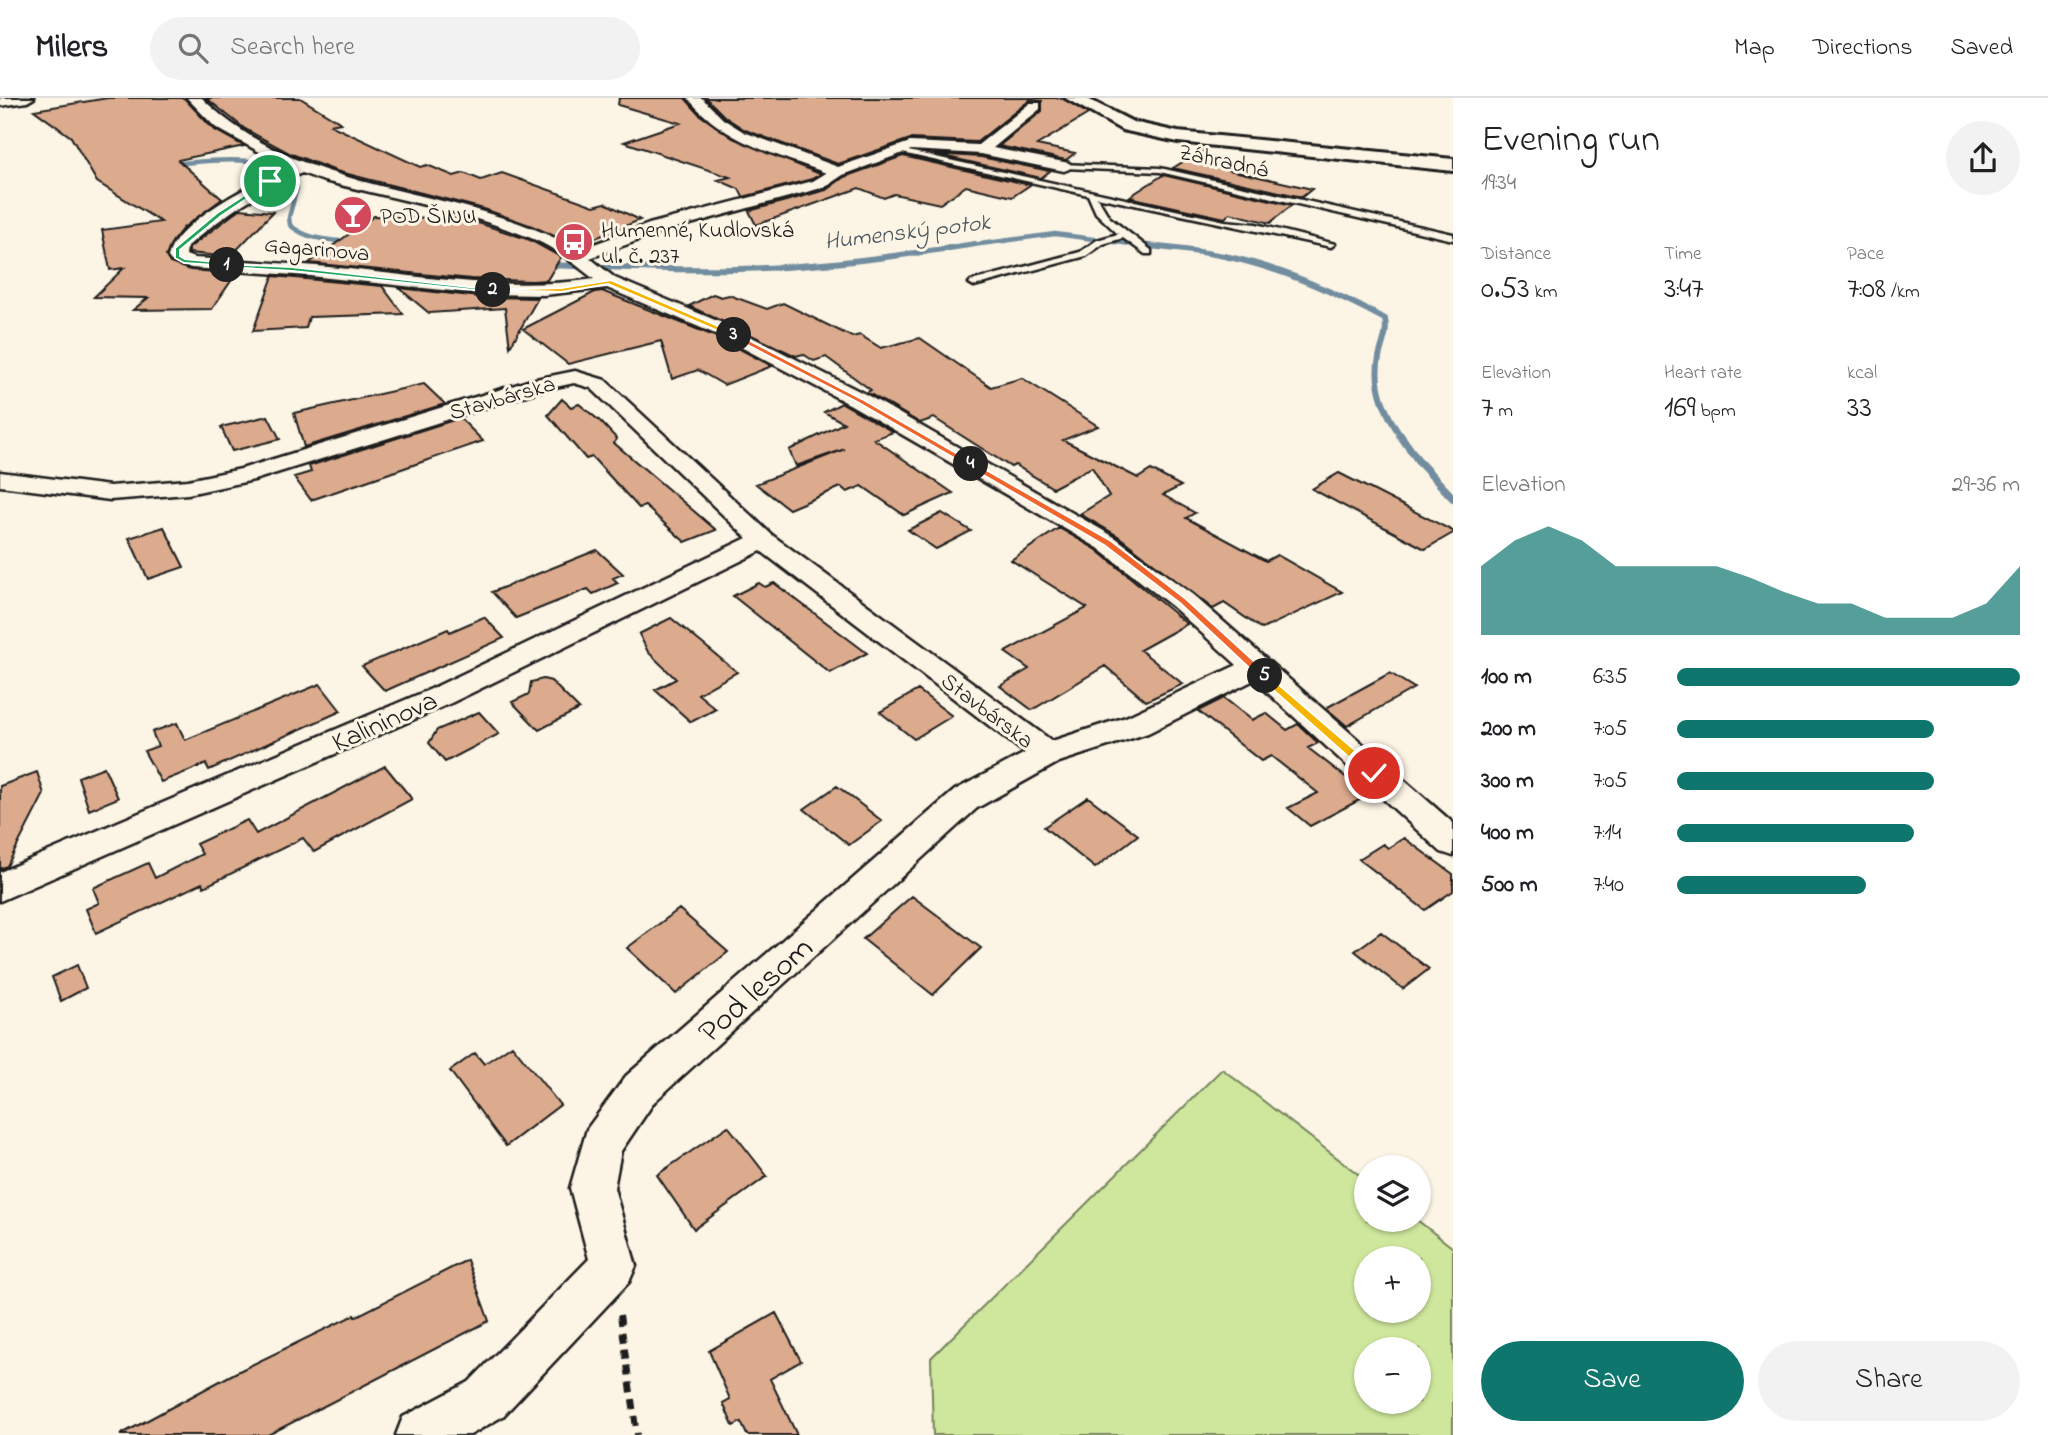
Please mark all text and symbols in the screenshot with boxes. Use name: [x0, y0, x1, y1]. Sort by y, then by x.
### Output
search box: [150, 17, 640, 80]
text: Milers: [35, 24, 108, 72]
icon: search: [174, 29, 212, 67]
text: Search here: [230, 29, 355, 67]
text: Map: [1734, 31, 1775, 66]
text: Directions: [1813, 31, 1912, 66]
text: Saved: [1950, 31, 2013, 66]
text: Evening run: [1481, 113, 1660, 169]
button: share: [1946, 121, 2020, 195]
street label: Záhradná: [1175, 137, 1272, 188]
pin: [240, 151, 300, 211]
icon: arrive: [251, 162, 289, 200]
text: 19:34: [1481, 167, 1516, 200]
bar icon: POD ŠINU: [332, 194, 374, 236]
place label: POD ŠINU: [380, 201, 477, 234]
water label: Humenský potok: [822, 206, 994, 261]
place label: Humenné, Kudlovská ul. č. 237: [601, 215, 794, 274]
bus stop icon: Humenné, Kudlovská ul. č. 237: [553, 221, 595, 263]
street label: Gagarinova: [263, 229, 371, 273]
text: Distance: [1481, 241, 1551, 268]
text: Time: [1664, 241, 1702, 268]
text: Pace: [1847, 241, 1884, 268]
pin: 1: [210, 248, 244, 282]
text: 1: [223, 251, 230, 278]
text: 0.53: [1481, 268, 1530, 312]
text: 3:47: [1664, 268, 1704, 312]
text: 7:08: [1847, 268, 1886, 312]
pin: 2: [476, 272, 510, 308]
text: 2: [488, 276, 497, 303]
text: km: [1530, 279, 1557, 306]
text: /km: [1886, 279, 1920, 306]
pin: 3: [716, 317, 752, 352]
text: 3: [730, 321, 737, 348]
text: Elevation: [1481, 360, 1551, 387]
text: Heart rate: [1664, 360, 1742, 387]
text: kcal: [1847, 360, 1877, 387]
street label: Stavbárska: [446, 369, 560, 430]
text: 7: [1481, 387, 1493, 431]
text: 169: [1664, 387, 1696, 431]
text: 33: [1847, 387, 1872, 431]
text: m: [1493, 398, 1513, 425]
text: bpm: [1696, 398, 1736, 425]
pin: 4: [954, 446, 988, 482]
text: 4: [967, 450, 974, 477]
text: Elevation: [1481, 469, 1566, 502]
text: 29–36 m: [1952, 469, 2020, 502]
pin: 5: [1248, 658, 1282, 694]
text: 100 m: [1481, 661, 1532, 694]
text: 6:35: [1593, 661, 1628, 694]
text: 5: [1259, 662, 1270, 689]
street label: Stavbárska: [933, 666, 1040, 758]
street label: Kalininova: [326, 682, 445, 765]
text: 200 m: [1481, 713, 1536, 746]
text: 7:05: [1593, 713, 1628, 746]
pin: [1344, 743, 1404, 803]
icon: check: [1355, 754, 1393, 792]
text: 300 m: [1481, 765, 1534, 798]
text: 7:05: [1593, 765, 1628, 798]
text: 400 m: [1481, 817, 1534, 850]
text: 7:14: [1593, 817, 1621, 850]
text: 500 m: [1481, 869, 1538, 902]
text: 7:40: [1593, 869, 1624, 902]
street label: Pod lesom: [688, 926, 825, 1056]
map controls: [1354, 1155, 1431, 1414]
button: layers: [1354, 1155, 1431, 1232]
button: +: [1354, 1246, 1431, 1323]
button: −: [1354, 1337, 1431, 1414]
button: Save: [1481, 1341, 1744, 1421]
button: Share: [1758, 1341, 2020, 1421]

